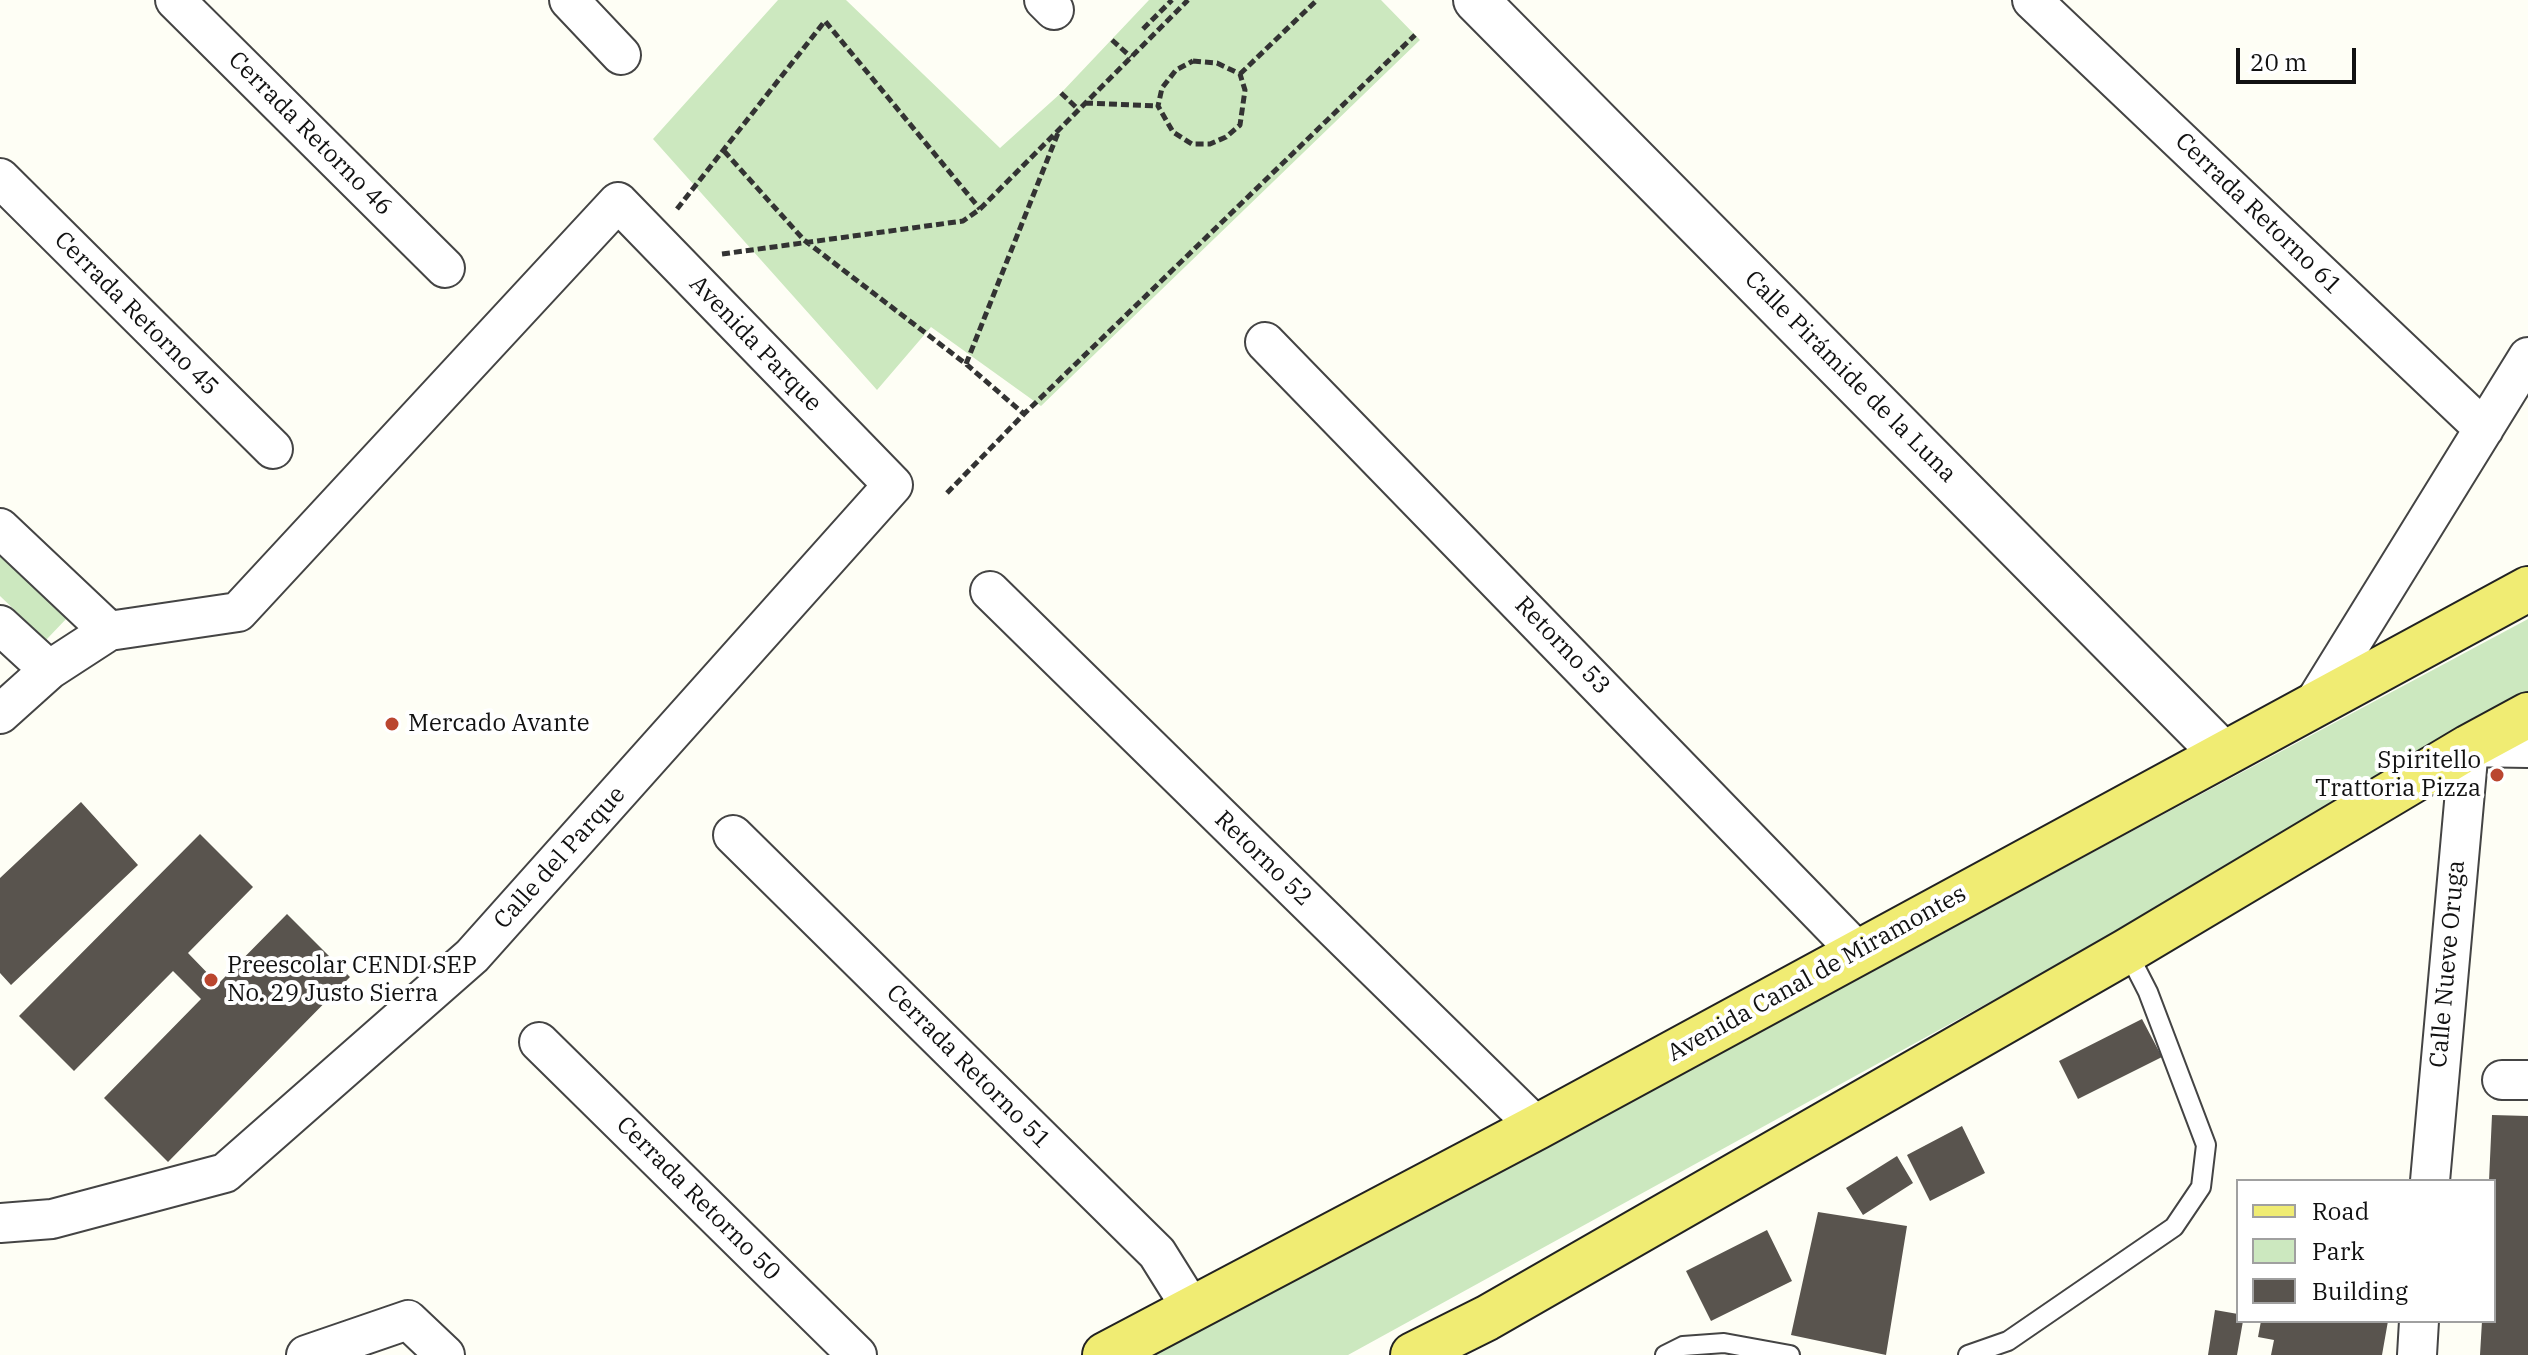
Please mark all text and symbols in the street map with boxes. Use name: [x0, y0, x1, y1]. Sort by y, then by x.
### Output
scale bar: [2240, 32, 2360, 82]
street label: Cerrada Retorno 46: [222, 46, 398, 222]
text: 20 m: [2250, 46, 2307, 78]
street label: Cerrada Retorno 61: [2169, 127, 2347, 301]
street label: Cerrada Retorno 45: [48, 226, 224, 402]
street label: Calle Pirámide de la Luna: [1738, 265, 1962, 489]
street label: Avenida Parque: [683, 270, 827, 418]
street label: Retorno 53: [1508, 591, 1616, 701]
place label: Mercado Avante: [408, 710, 590, 738]
marker: Mercado Avante: [383, 715, 401, 733]
place label: Spiritello Trattoria Pizza: [2315, 747, 2481, 803]
marker: Spiritello Trattoria Pizza: [2488, 766, 2506, 784]
street label: Calle del Parque: [488, 781, 632, 935]
street label: Retorno 52: [1208, 805, 1318, 913]
street label: Calle Nueve Oruga: [2425, 859, 2471, 1069]
street label: Avenida Canal de Miramontes: [1663, 880, 1971, 1068]
place label: Preescolar CENDI SEP No. 29 Justo Sierra: [227, 952, 477, 1008]
marker: Preescolar CENDI SEP No. 29 Justo Sierra: [202, 971, 220, 989]
street label: Cerrada Retorno 51: [880, 979, 1056, 1155]
street label: Cerrada Retorno 50: [610, 1111, 786, 1287]
legend: [2236, 1179, 2496, 1323]
text: Road: [2312, 1195, 2369, 1227]
text: Park: [2312, 1235, 2364, 1267]
text: Building: [2312, 1275, 2408, 1307]

